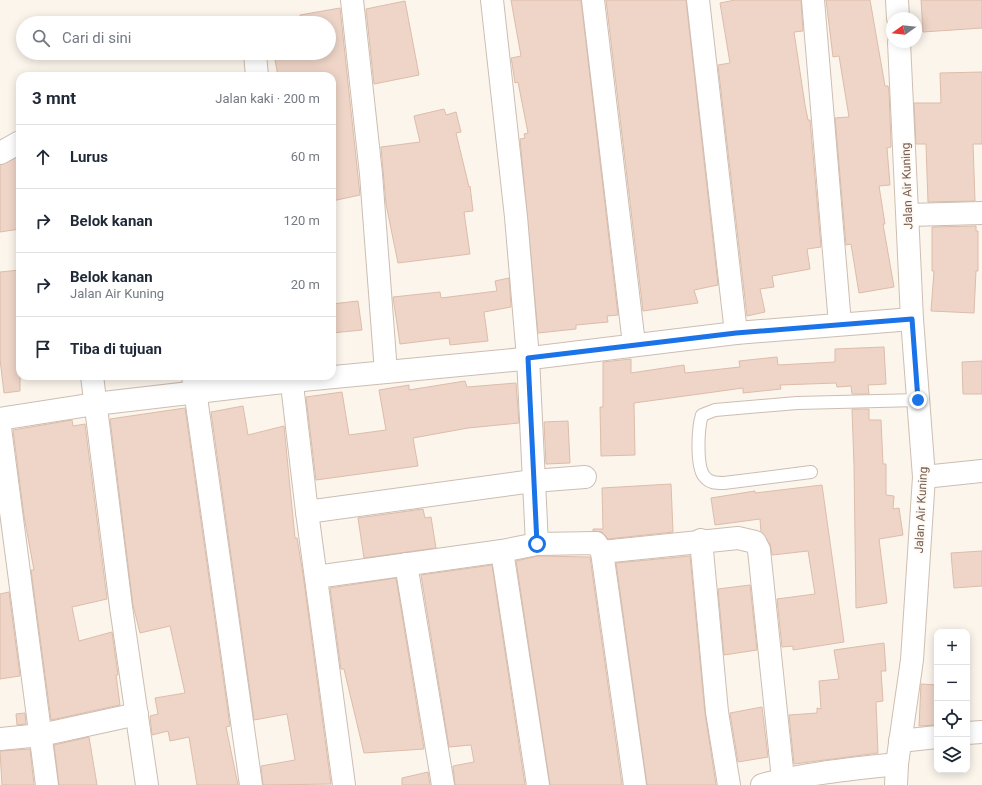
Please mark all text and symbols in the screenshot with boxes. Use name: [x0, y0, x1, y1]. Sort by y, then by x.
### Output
north arrow: [886, 12, 922, 48]
search box: [16, 16, 336, 60]
icon: search: [30, 27, 52, 49]
text: Cari di sini: [62, 29, 132, 47]
text: 3 mnt: [32, 88, 76, 108]
text: Jalan kaki · 200 m: [215, 91, 320, 106]
street label: Jalan Air Kuning: [898, 142, 916, 230]
icon: ahead: [32, 146, 54, 168]
text: Lurus: [70, 148, 108, 166]
text: 60 m: [291, 149, 320, 164]
icon: right: [32, 210, 54, 232]
text: Belok kanan: [70, 212, 153, 230]
text: 120 m: [283, 213, 320, 228]
text: Belok kanan: [70, 268, 153, 286]
icon: right: [32, 274, 54, 296]
text: 20 m: [291, 277, 320, 292]
text: Jalan Air Kuning: [70, 286, 164, 301]
icon: arrive: [32, 338, 54, 360]
text: Tiba di tujuan: [70, 340, 162, 358]
route end: [909, 391, 927, 409]
street label: Jalan Air Kuning: [912, 466, 930, 554]
route start: [528, 535, 546, 553]
map controls: [934, 629, 970, 773]
button: +: [934, 629, 970, 665]
button: −: [934, 665, 970, 701]
button: locate: [934, 701, 970, 737]
button: layers: [934, 737, 970, 773]

